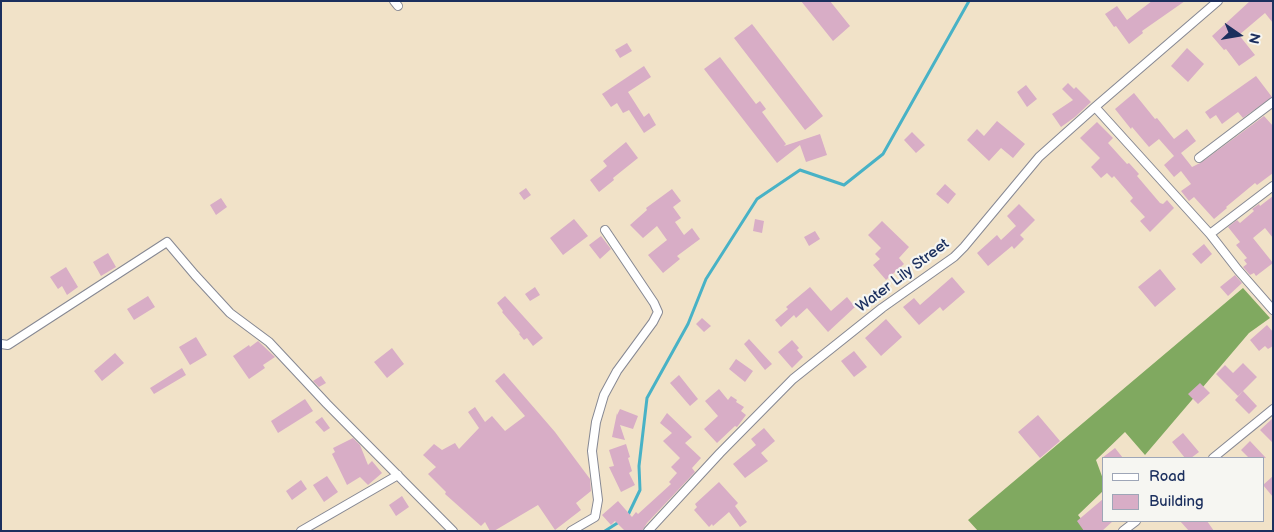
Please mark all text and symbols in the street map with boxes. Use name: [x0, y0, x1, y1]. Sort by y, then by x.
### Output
north arrow: [1214, 10, 1264, 60]
text: N: [1245, 31, 1264, 46]
street label: Water Lily Street: [853, 235, 953, 317]
legend: [1102, 457, 1264, 522]
text: Road: [1149, 467, 1185, 486]
text: Building: [1149, 492, 1204, 511]

